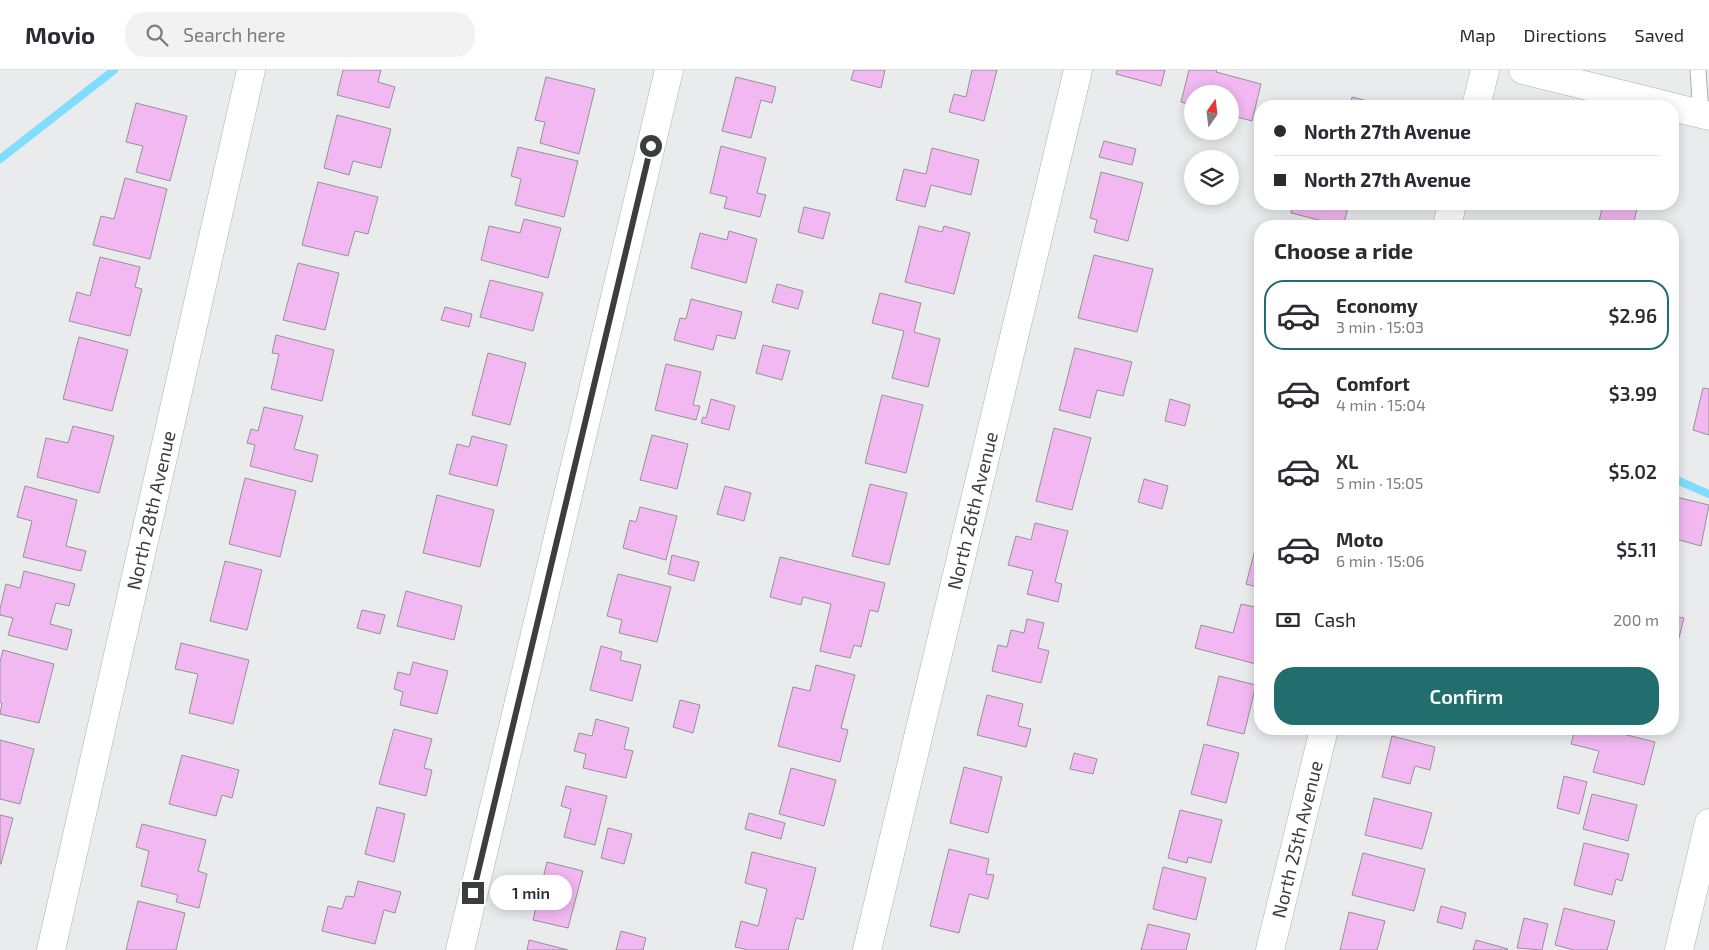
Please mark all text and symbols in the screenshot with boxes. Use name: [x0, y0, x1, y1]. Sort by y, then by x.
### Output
search box: [125, 12, 475, 57]
text: Movio: [25, 20, 95, 49]
icon: search: [143, 21, 171, 49]
text: Search here: [183, 23, 285, 46]
text: Map: [1459, 24, 1496, 46]
text: Directions: [1524, 24, 1607, 46]
text: Saved: [1635, 24, 1684, 46]
north arrow: [1184, 85, 1239, 140]
map controls: [1184, 85, 1239, 205]
text: North 27th Avenue: [1304, 120, 1471, 143]
route start: [640, 135, 662, 157]
button: layers: [1184, 150, 1239, 205]
text: North 27th Avenue: [1304, 168, 1471, 191]
text: Choose a ride: [1274, 237, 1413, 263]
icon: car: [1276, 293, 1321, 338]
text: Economy: [1336, 294, 1418, 317]
text: $2.96: [1609, 304, 1657, 327]
text: 3 min · 15:03: [1336, 317, 1424, 336]
icon: car: [1276, 371, 1321, 416]
text: Comfort: [1336, 372, 1410, 395]
text: $3.99: [1609, 382, 1657, 405]
text: 4 min · 15:04: [1336, 395, 1426, 414]
street label: North 28th Avenue: [121, 428, 180, 592]
street label: North 26th Avenue: [942, 429, 1002, 592]
icon: car: [1276, 449, 1321, 494]
text: XL: [1336, 450, 1358, 473]
text: $5.02: [1609, 460, 1657, 483]
text: 5 min · 15:05: [1336, 473, 1423, 492]
icon: car: [1276, 527, 1321, 572]
text: Moto: [1336, 528, 1384, 551]
text: $5.11: [1616, 538, 1657, 561]
text: 6 min · 15:06: [1336, 551, 1424, 570]
icon: cash: [1274, 606, 1302, 634]
text: Cash: [1314, 608, 1356, 631]
text: 200 m: [1613, 610, 1659, 629]
button: Confirm: [1274, 667, 1659, 725]
street label: North 25th Avenue: [1266, 758, 1327, 920]
callout: 1 min: [490, 876, 573, 910]
route end: [462, 882, 484, 904]
text: 1 min: [512, 883, 550, 902]

